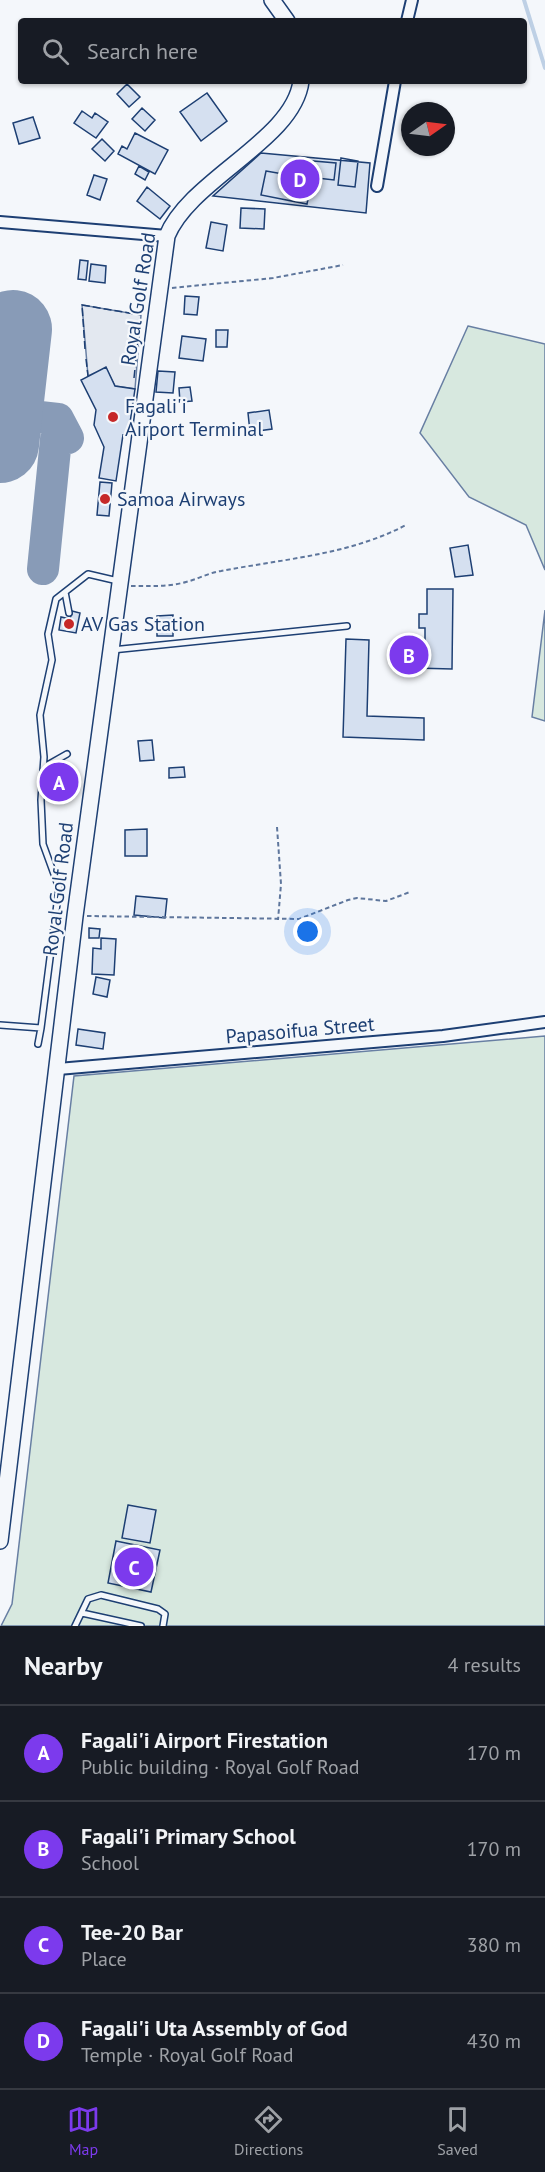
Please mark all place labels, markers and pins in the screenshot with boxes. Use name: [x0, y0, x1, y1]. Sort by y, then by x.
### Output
pin: D: [280, 156, 320, 201]
place label: Fagali'i Airport Terminal: [125, 393, 263, 442]
marker: Fagali'i Airport Terminal: [106, 410, 120, 424]
place label: Samoa Airways: [117, 486, 245, 512]
marker: Samoa Airways: [98, 492, 112, 506]
place label: AV Gas Station: [81, 611, 205, 637]
marker: AV Gas Station: [62, 617, 76, 631]
pin: B: [390, 632, 428, 678]
pin: A: [40, 760, 78, 804]
pin: C: [114, 1544, 154, 1590]

